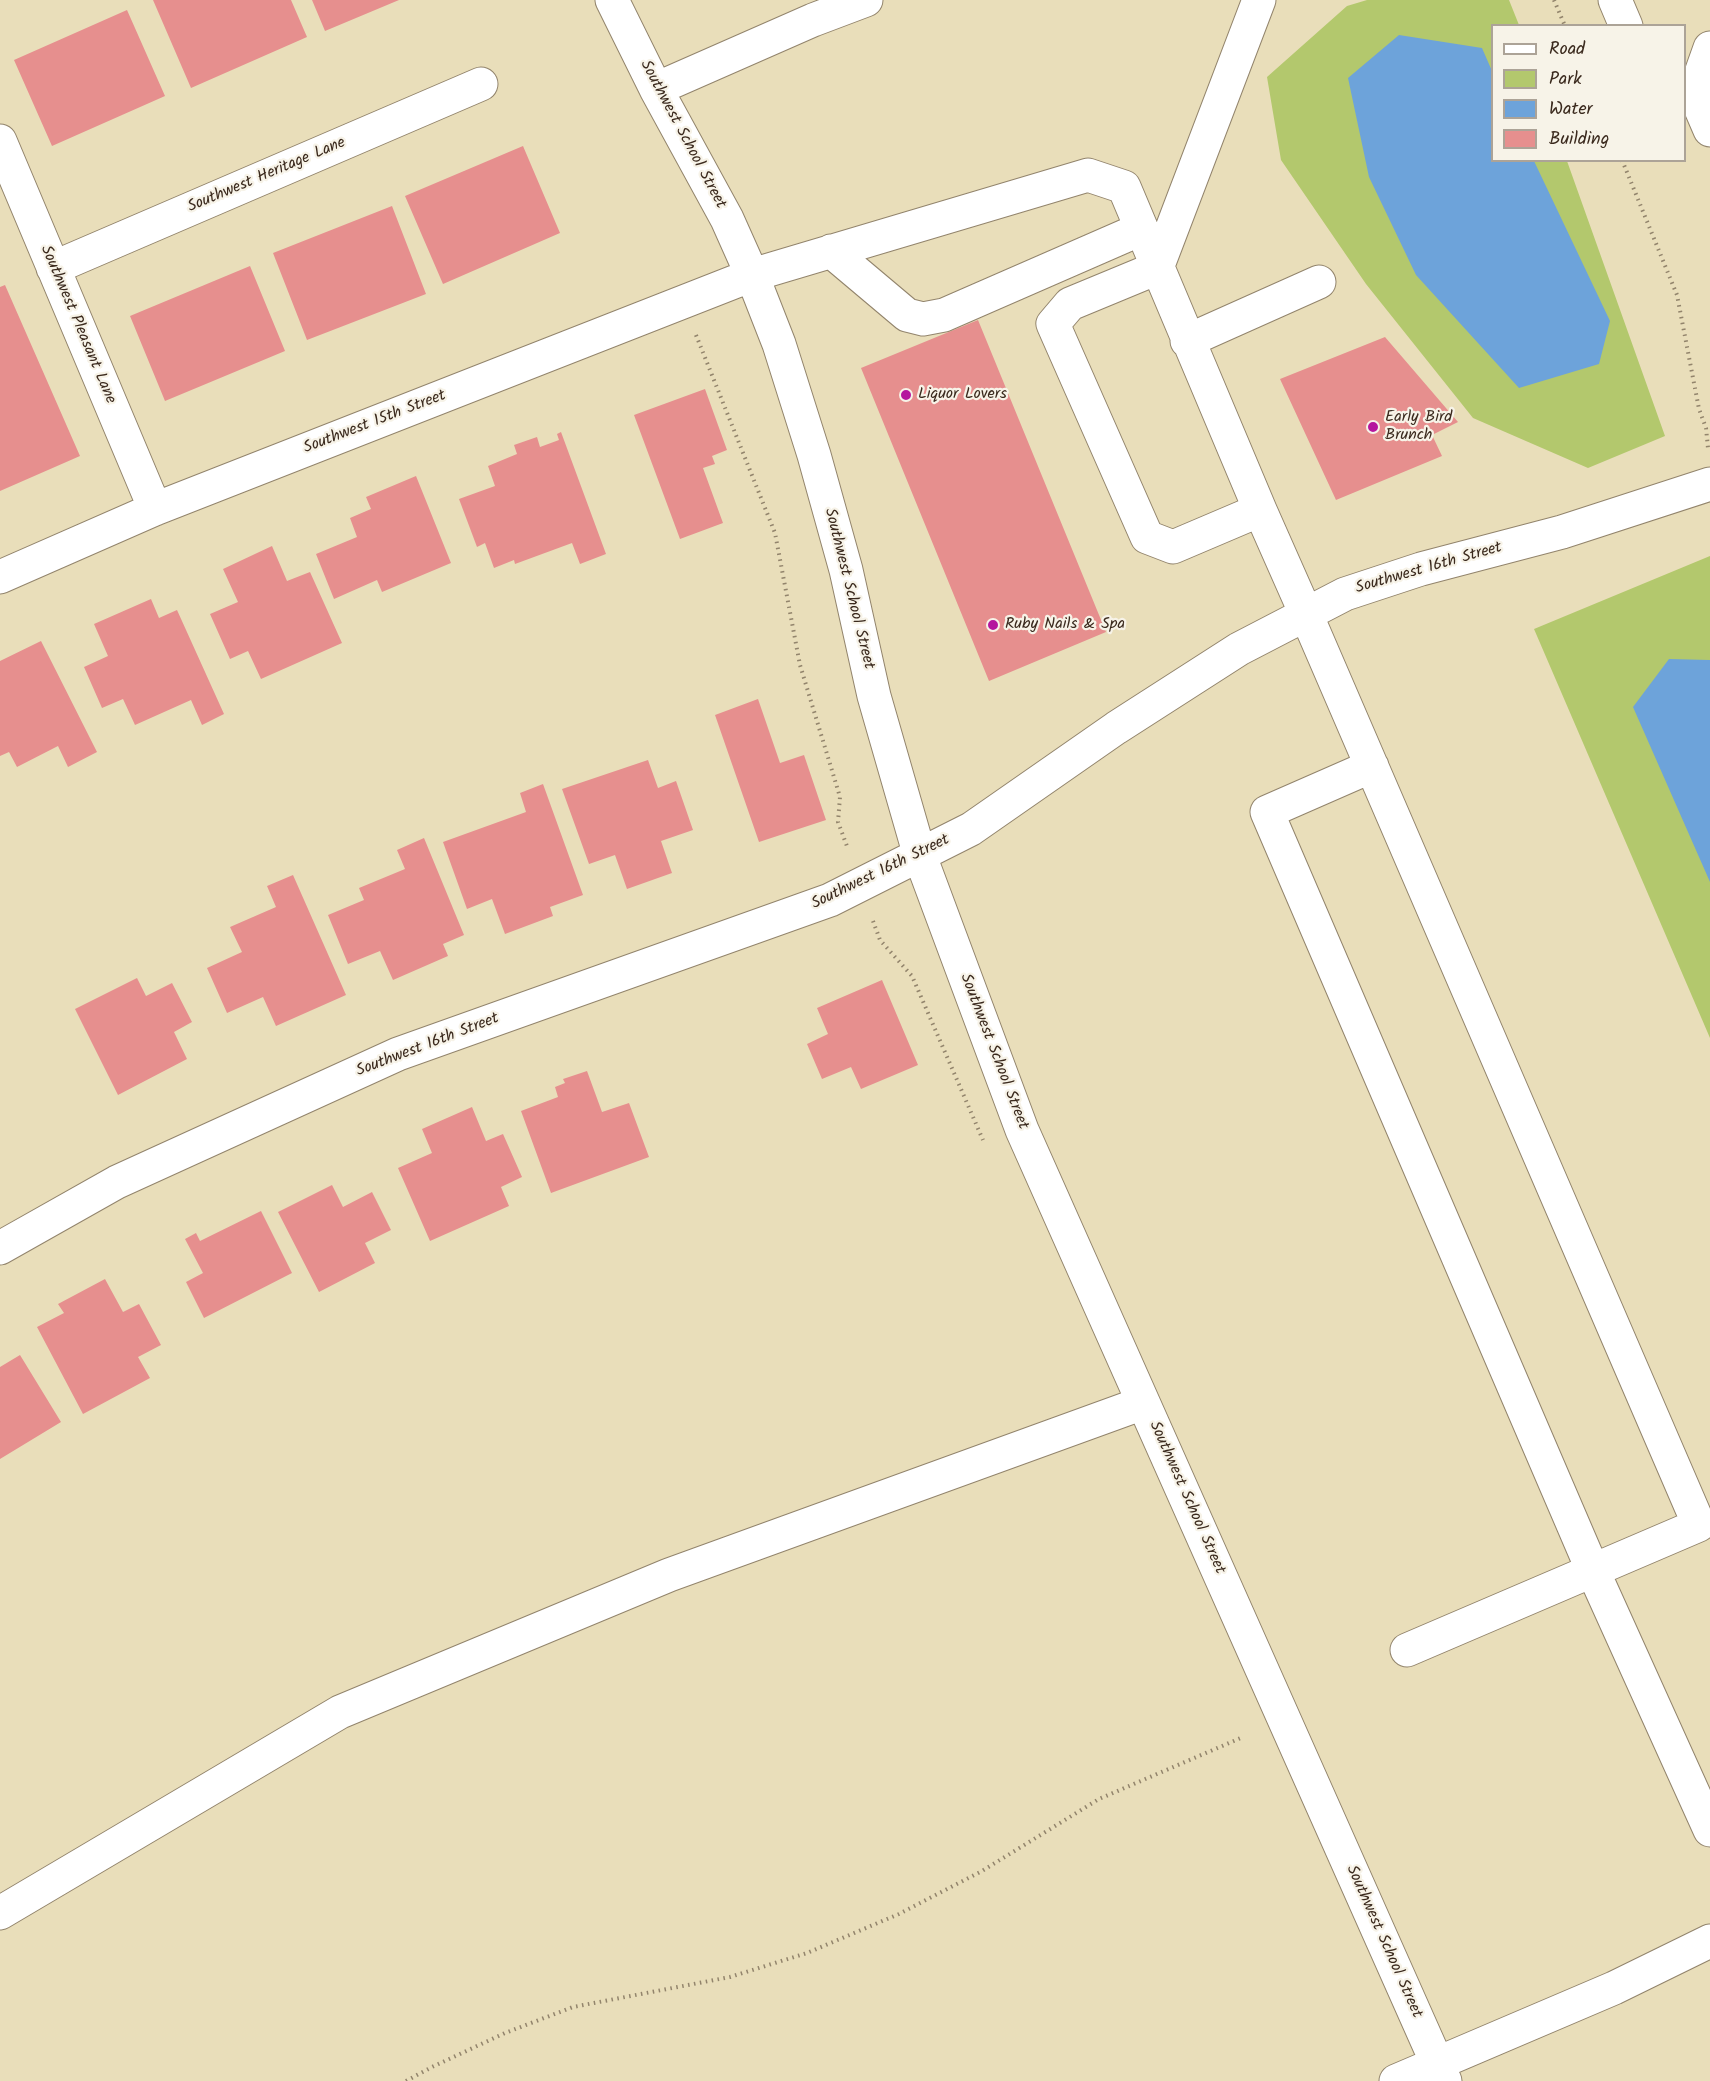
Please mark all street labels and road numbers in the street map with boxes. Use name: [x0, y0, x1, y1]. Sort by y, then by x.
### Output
street label: Southwest School Street: [635, 58, 729, 212]
street label: Southwest Heritage Lane: [185, 134, 349, 218]
street label: Southwest Pleasant Lane: [35, 243, 119, 407]
street label: Southwest 15th Street: [301, 387, 449, 459]
street label: Southwest School Street: [819, 507, 877, 671]
street label: Southwest 16th Street: [1354, 539, 1504, 599]
street label: Southwest 16th Street: [809, 831, 953, 915]
street label: Southwest School Street: [954, 971, 1032, 1133]
street label: Southwest 16th Street: [354, 1010, 502, 1082]
street label: Southwest School Street: [1144, 1419, 1228, 1577]
street label: Southwest School Street: [1341, 1863, 1425, 2021]

